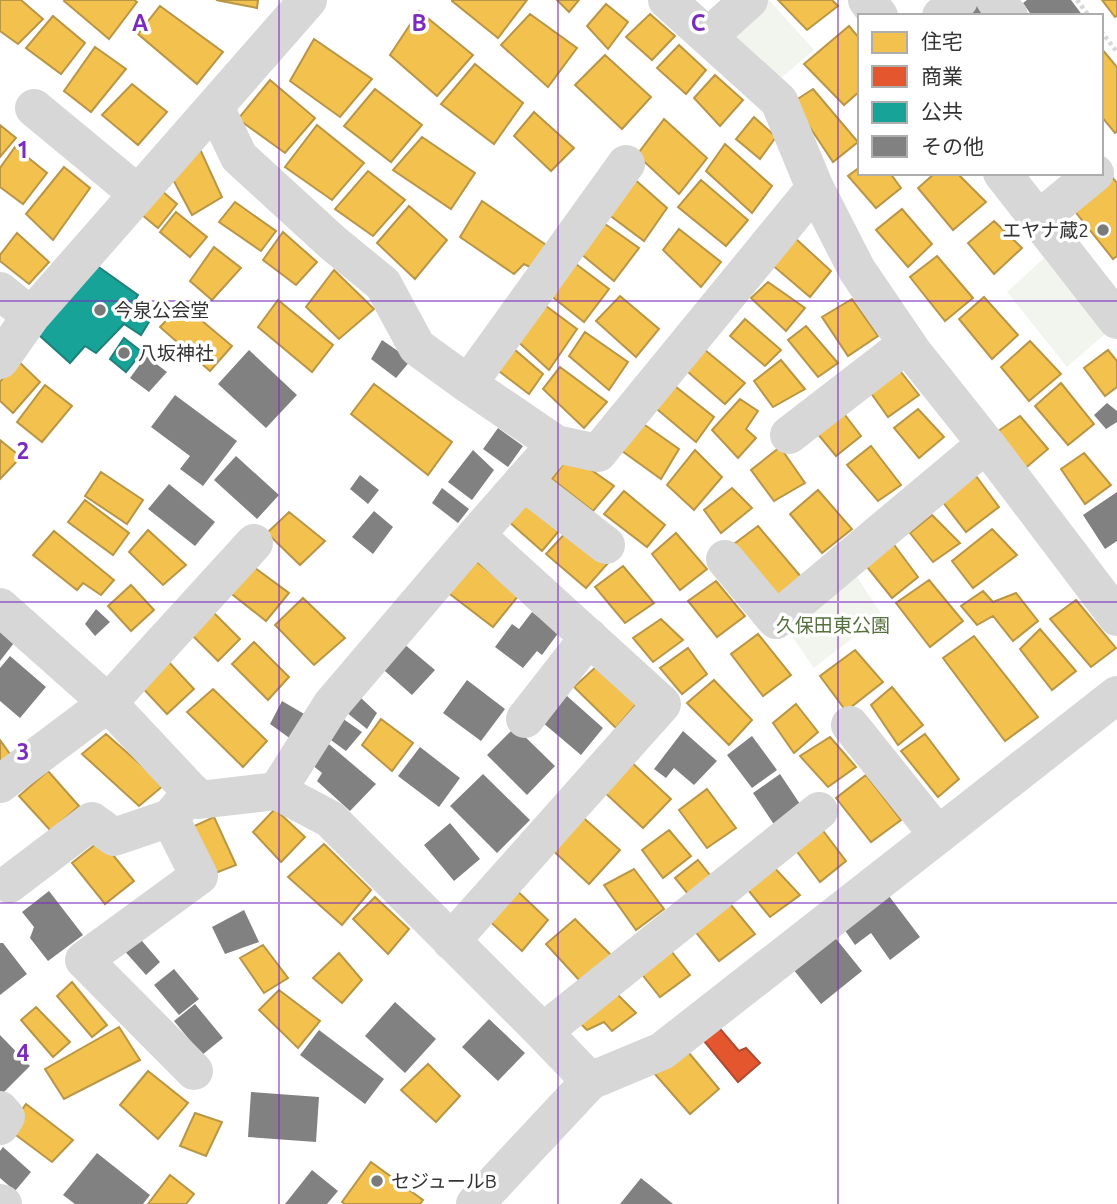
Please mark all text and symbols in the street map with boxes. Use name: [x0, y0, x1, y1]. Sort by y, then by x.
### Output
text: A: [132, 10, 148, 35]
text: B: [411, 10, 427, 35]
text: C: [691, 10, 706, 35]
legend: [858, 14, 1103, 175]
text: 住宅: [921, 29, 963, 53]
text: 商業: [921, 64, 963, 88]
text: 公共: [921, 99, 963, 123]
text: その他: [921, 134, 984, 158]
text: 1: [17, 137, 29, 162]
place label: エヤナ蔵2: [1002, 219, 1089, 241]
marker: エヤナ蔵2: [1095, 222, 1111, 238]
place label: 今泉公会堂: [114, 299, 209, 321]
marker: 今泉公会堂: [92, 302, 108, 318]
place label: 八坂神社: [138, 342, 214, 364]
marker: 八坂神社: [116, 345, 132, 361]
text: 2: [17, 438, 29, 463]
park label: 久保田東公園: [776, 614, 890, 636]
text: 3: [17, 739, 29, 764]
text: 4: [17, 1040, 30, 1065]
place label: セジュールB: [391, 1170, 497, 1192]
marker: セジュールB: [369, 1173, 385, 1189]

